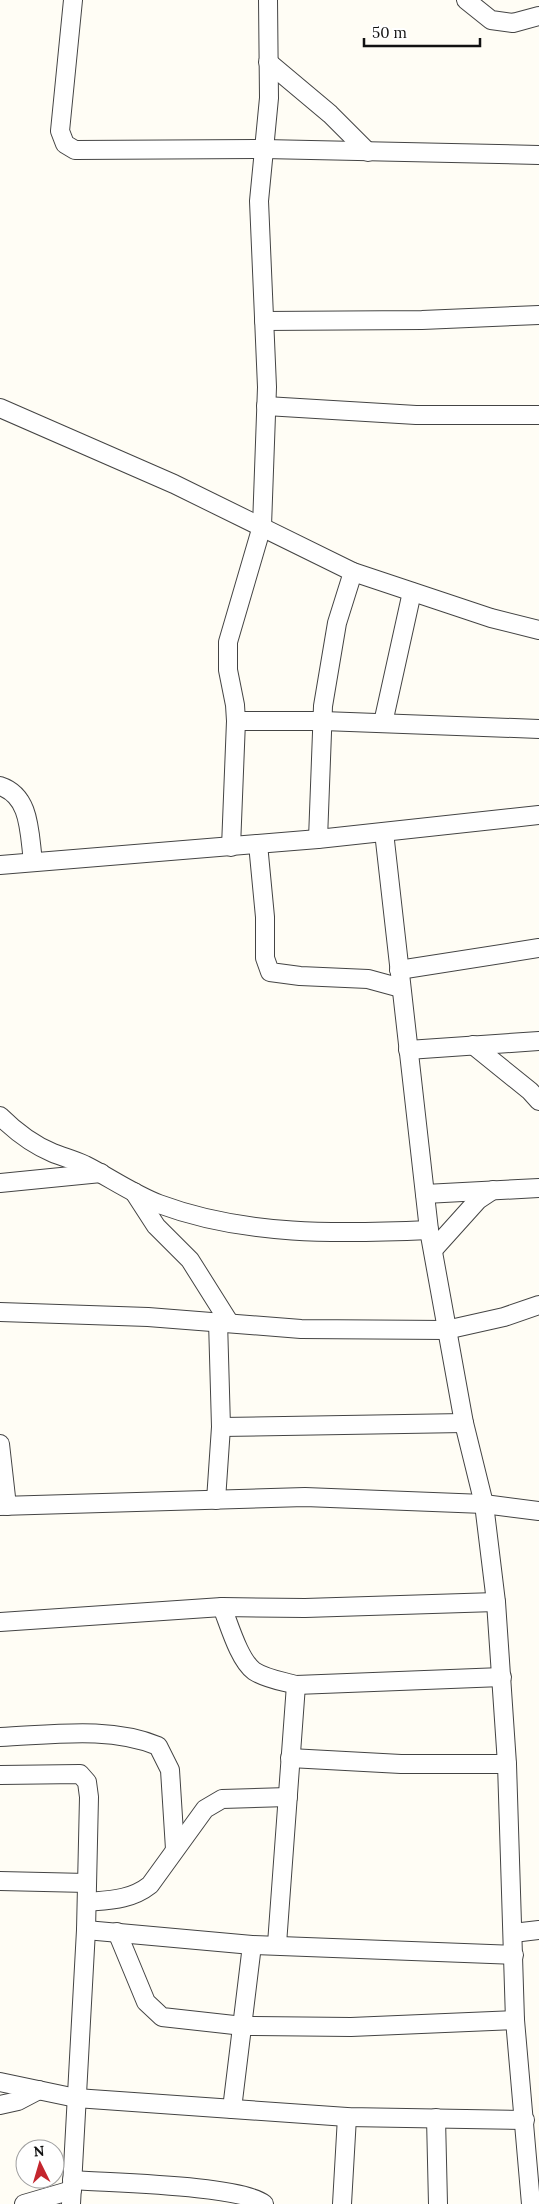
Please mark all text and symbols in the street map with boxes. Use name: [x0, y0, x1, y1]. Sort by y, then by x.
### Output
scale bar: [364, 15, 480, 47]
text: 50 m: [372, 23, 407, 42]
north arrow: [15, 2139, 65, 2189]
text: N: [33, 2142, 45, 2160]

